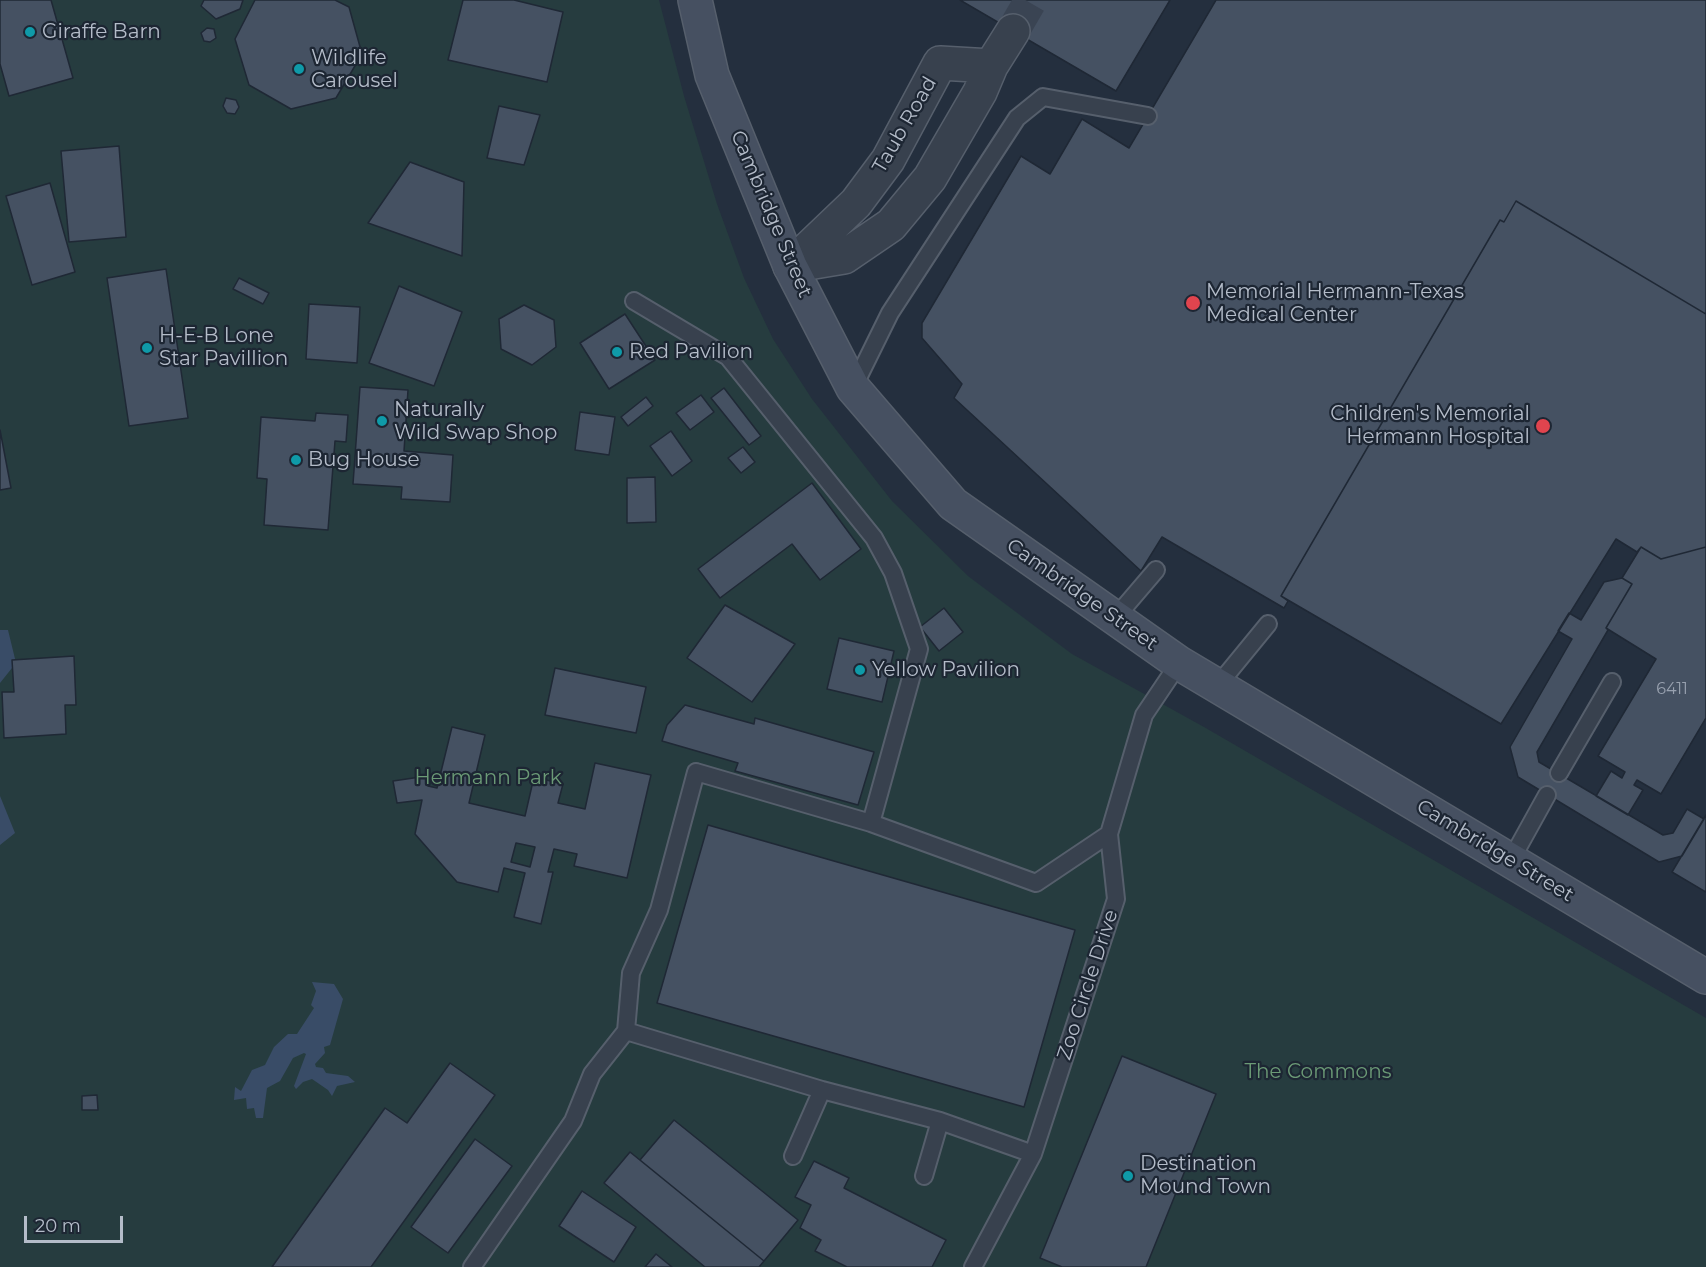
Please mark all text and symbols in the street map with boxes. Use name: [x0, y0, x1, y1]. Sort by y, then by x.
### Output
place label: Giraffe Barn: [42, 20, 161, 44]
marker: Giraffe Barn: [23, 25, 37, 39]
place label: Wildlife Carousel: [311, 46, 398, 93]
marker: Wildlife Carousel: [292, 62, 306, 76]
street label: Taub Road: [868, 73, 942, 177]
street label: Cambridge Street: [725, 127, 817, 301]
place label: Memorial Hermann-Texas Medical Center: [1206, 280, 1464, 327]
marker: Memorial Hermann-Texas Medical Center: [1184, 294, 1202, 312]
place label: H-E-B Lone Star Pavillion: [159, 324, 288, 371]
place label: Red Pavilion: [629, 340, 753, 364]
marker: H-E-B Lone Star Pavillion: [140, 341, 154, 355]
marker: Red Pavilion: [610, 345, 624, 359]
place label: Naturally Wild Swap Shop: [394, 398, 557, 445]
place label: Children's Memorial Hermann Hospital: [1330, 402, 1530, 449]
marker: Naturally Wild Swap Shop: [375, 414, 389, 428]
marker: Children's Memorial Hermann Hospital: [1534, 417, 1552, 435]
place label: Bug House: [308, 448, 420, 472]
marker: Bug House: [289, 453, 303, 467]
street label: Cambridge Street: [1002, 534, 1162, 656]
place label: Yellow Pavilion: [872, 658, 1020, 682]
marker: Yellow Pavilion: [853, 663, 867, 677]
house number: 6411: [1656, 679, 1688, 699]
park label: Hermann Park: [414, 766, 562, 790]
street label: Cambridge Street: [1412, 795, 1578, 907]
street label: Zoo Circle Drive: [1052, 907, 1124, 1063]
park label: The Commons: [1245, 1060, 1391, 1084]
place label: Destination Mound Town: [1140, 1152, 1271, 1199]
marker: Destination Mound Town: [1121, 1169, 1135, 1183]
scale bar: [27, 1204, 126, 1242]
text: 20 m: [35, 1215, 81, 1237]

